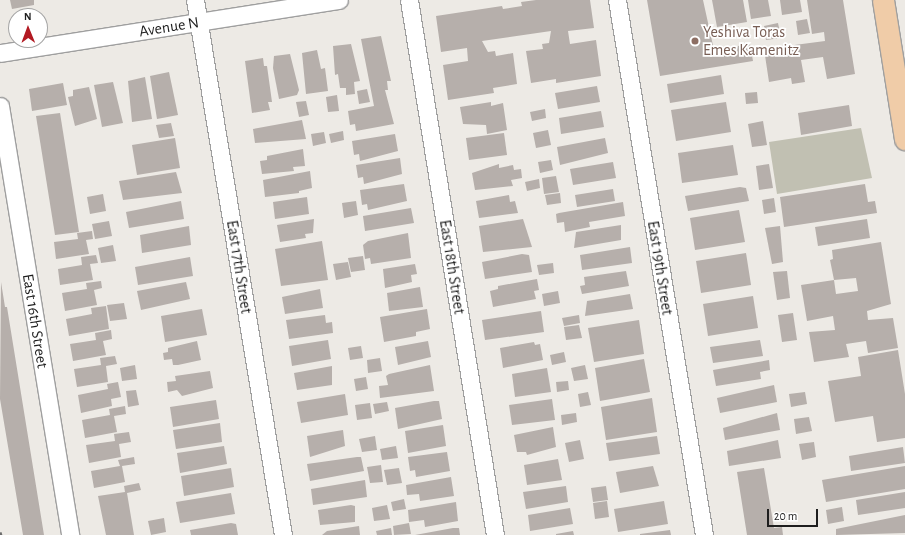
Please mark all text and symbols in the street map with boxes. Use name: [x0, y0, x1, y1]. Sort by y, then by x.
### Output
north arrow: [8, 8, 48, 48]
text: N: [24, 11, 32, 22]
street label: Avenue N: [138, 13, 200, 41]
place label: Yeshiva Toras Emes Kamenitz: [703, 22, 799, 60]
marker: Yeshiva Toras Emes Kamenitz: [690, 36, 700, 46]
street label: East 18th Street: [435, 218, 469, 316]
street label: East 17th Street: [222, 219, 256, 315]
street label: East 19th Street: [643, 219, 677, 317]
street label: East 16th Street: [18, 272, 52, 370]
scale bar: [769, 501, 820, 527]
text: 20 m: [774, 510, 797, 522]

